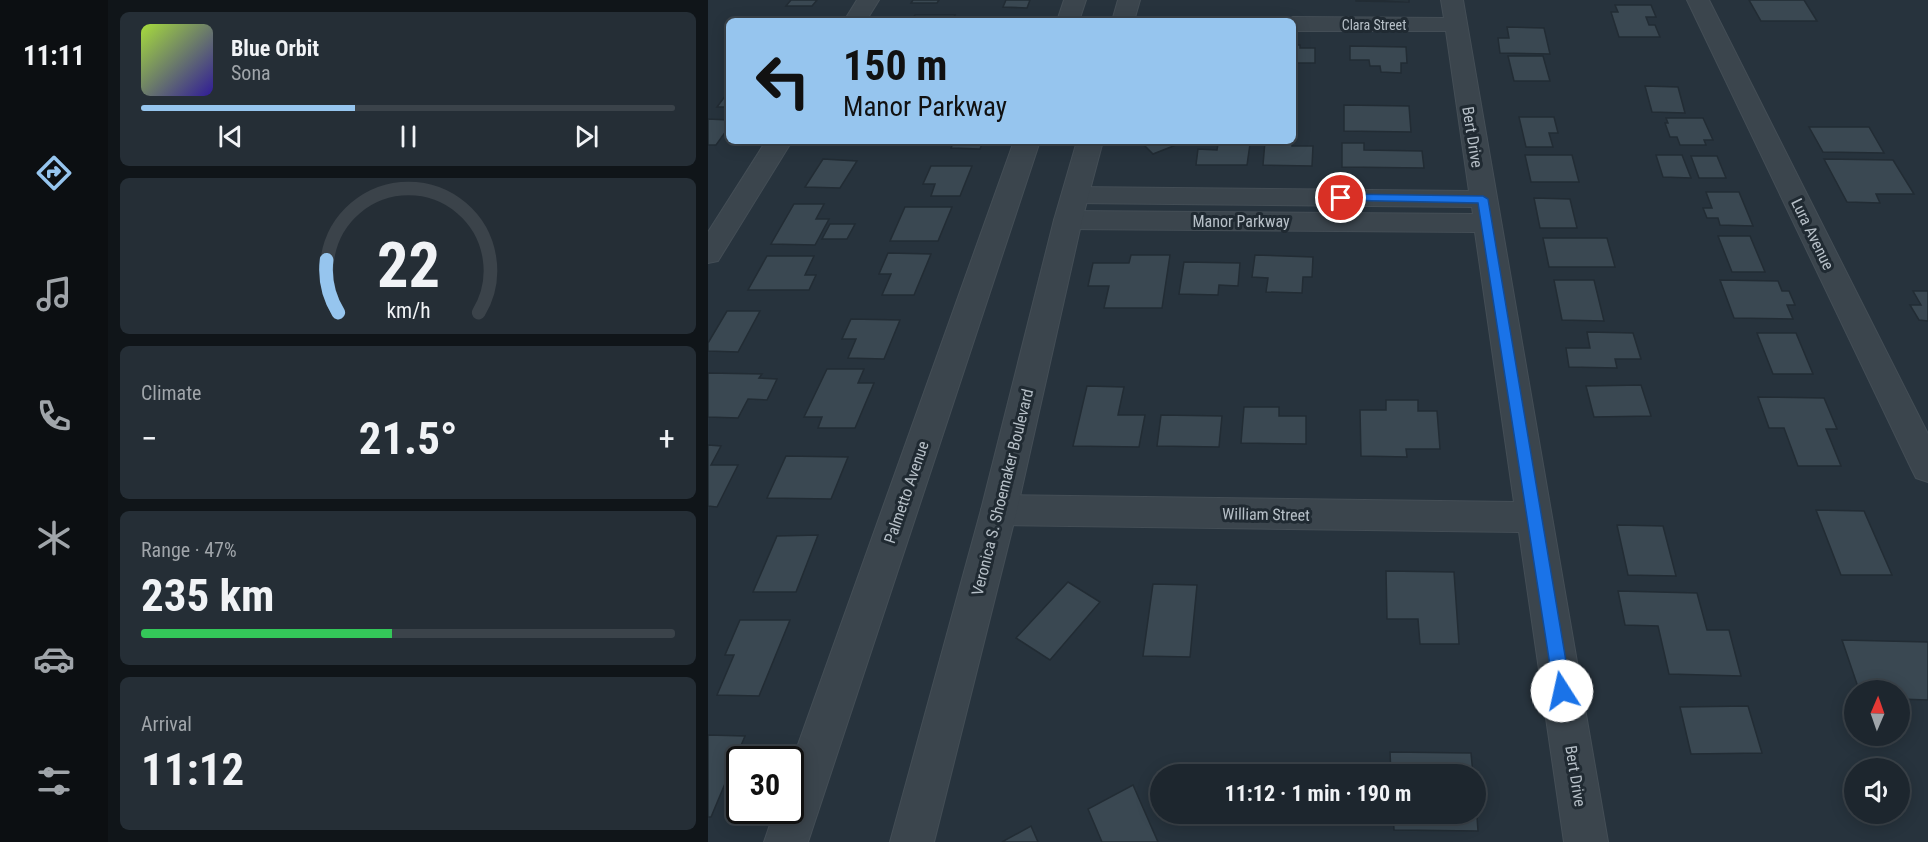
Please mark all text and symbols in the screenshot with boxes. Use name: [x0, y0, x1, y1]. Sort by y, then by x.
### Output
street label: Clara Street: [1342, 17, 1406, 33]
text: Blue Orbit: [231, 36, 319, 61]
text: 11:11: [23, 40, 85, 72]
text: 150 m: [843, 41, 948, 90]
icon: left: [744, 42, 822, 120]
text: Sona: [231, 61, 271, 85]
text: Manor Parkway: [843, 91, 1007, 123]
street label: Bert Drive: [1458, 105, 1487, 169]
icon: previous: [214, 120, 247, 153]
icon: pause: [392, 120, 425, 153]
icon: next: [570, 120, 603, 153]
icon: directions: [33, 152, 75, 194]
pin: [1315, 172, 1366, 223]
icon: arrive: [1324, 181, 1357, 214]
street label: Lura Avenue: [1787, 195, 1838, 273]
street label: Manor Parkway: [1192, 212, 1290, 231]
text: 22: [376, 229, 440, 302]
icon: music: [33, 273, 75, 315]
text: km/h: [386, 298, 430, 323]
text: Climate: [141, 381, 201, 405]
street label: Veronica S. Shoemaker Boulevard: [968, 387, 1037, 597]
icon: phone: [33, 395, 75, 437]
text: 21.5°: [359, 412, 457, 465]
text: −: [141, 419, 158, 458]
text: +: [659, 419, 675, 458]
street label: Palmetto Avenue: [880, 439, 933, 546]
street label: William Street: [1222, 504, 1310, 525]
icon: climate: [33, 517, 75, 559]
text: Range · 47%: [141, 538, 237, 562]
text: 235 km: [141, 569, 274, 622]
icon: car: [33, 638, 75, 680]
position arrow: [1530, 659, 1594, 723]
north arrow: [1844, 680, 1910, 746]
map controls: [1844, 680, 1910, 824]
text: Arrival: [141, 712, 192, 736]
text: 11:12: [141, 743, 244, 796]
street label: Bert Drive: [1561, 744, 1590, 808]
speed limit sign: 30: [726, 746, 804, 824]
button: sound: [1844, 758, 1910, 824]
icon: filters: [33, 760, 75, 802]
text: 11:12 · 1 min · 190 m: [1225, 781, 1411, 806]

